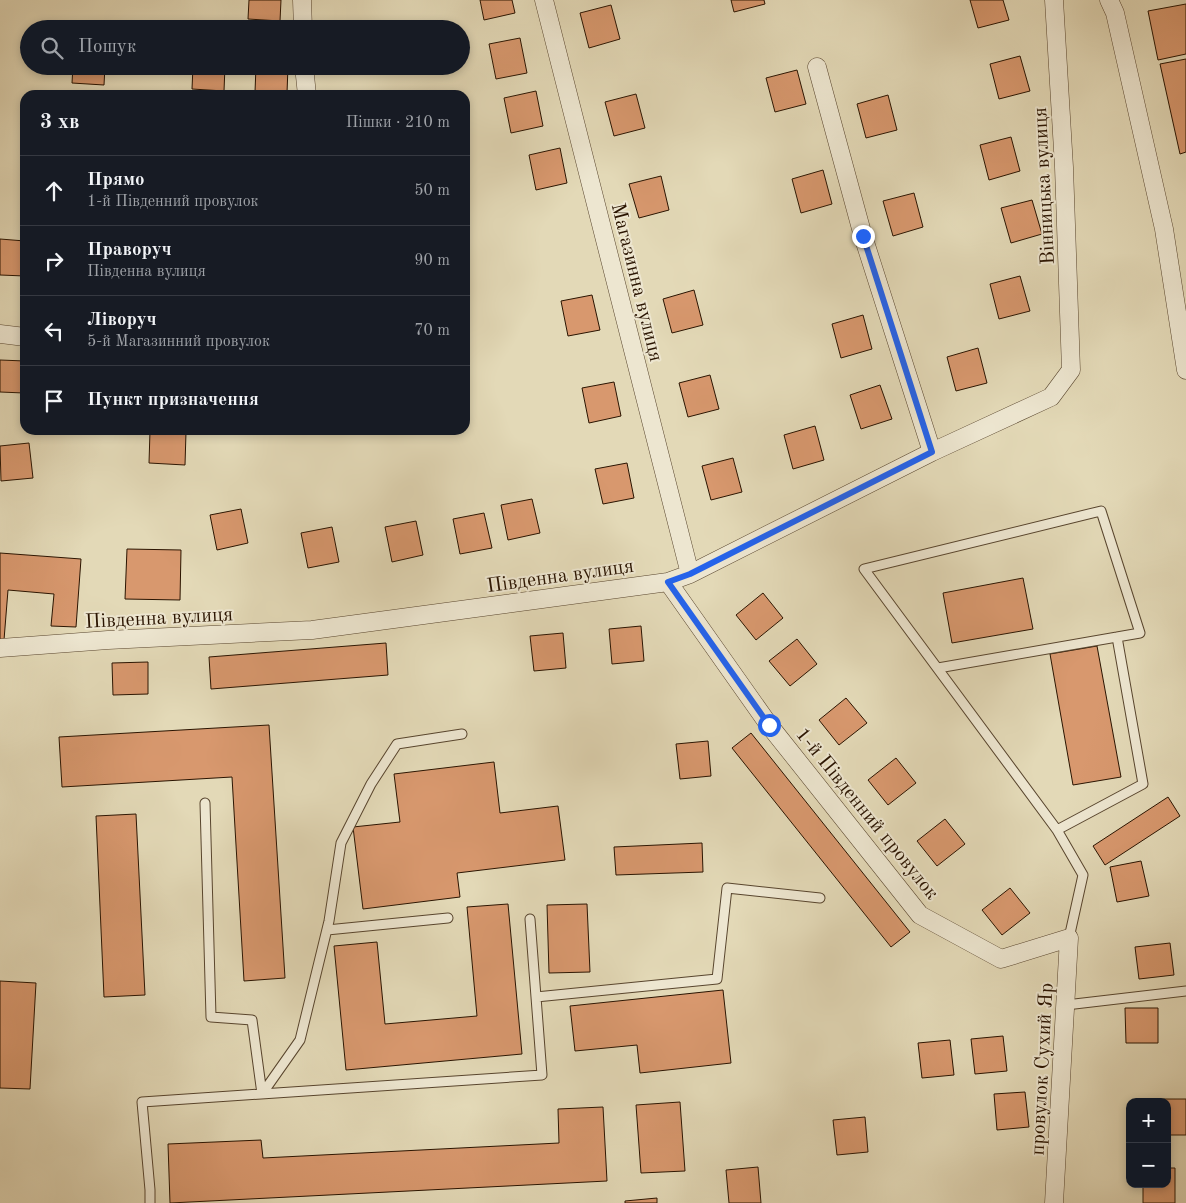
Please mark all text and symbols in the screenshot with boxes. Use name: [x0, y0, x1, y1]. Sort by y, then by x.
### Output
search box: [20, 20, 470, 75]
icon: search: [38, 34, 66, 62]
text: Пошук: [78, 38, 136, 57]
street label: Вінницька вулиця: [1031, 107, 1059, 265]
text: 3 хв: [40, 112, 79, 133]
text: Пішки · 210 m: [346, 115, 450, 131]
text: Прямо: [87, 171, 145, 190]
icon: ahead: [40, 177, 68, 205]
text: 50 m: [414, 183, 450, 199]
text: 1-й Південний провулок: [87, 194, 259, 210]
street label: Магазинна вулиця: [607, 201, 665, 364]
route end: [852, 225, 875, 248]
text: Праворуч: [87, 241, 172, 260]
icon: right: [40, 247, 68, 275]
text: 90 m: [414, 253, 450, 269]
text: Південна вулиця: [87, 264, 206, 280]
text: Ліворуч: [87, 311, 157, 330]
icon: left: [40, 317, 68, 345]
text: 70 m: [414, 323, 450, 339]
text: 5-й Магазинний провулок: [87, 334, 270, 350]
icon: arrive: [40, 387, 68, 415]
text: Пункт призначення: [87, 391, 259, 410]
street label: Південна вулиця: [485, 557, 635, 597]
street label: Південна вулиця: [84, 605, 234, 633]
route start: [758, 714, 781, 737]
street label: 1-й Південний провулок: [791, 725, 942, 904]
street label: провулок Сухий Яр: [1028, 982, 1058, 1156]
map controls: [1126, 1098, 1171, 1188]
button: +: [1126, 1098, 1171, 1143]
button: −: [1126, 1143, 1171, 1188]

